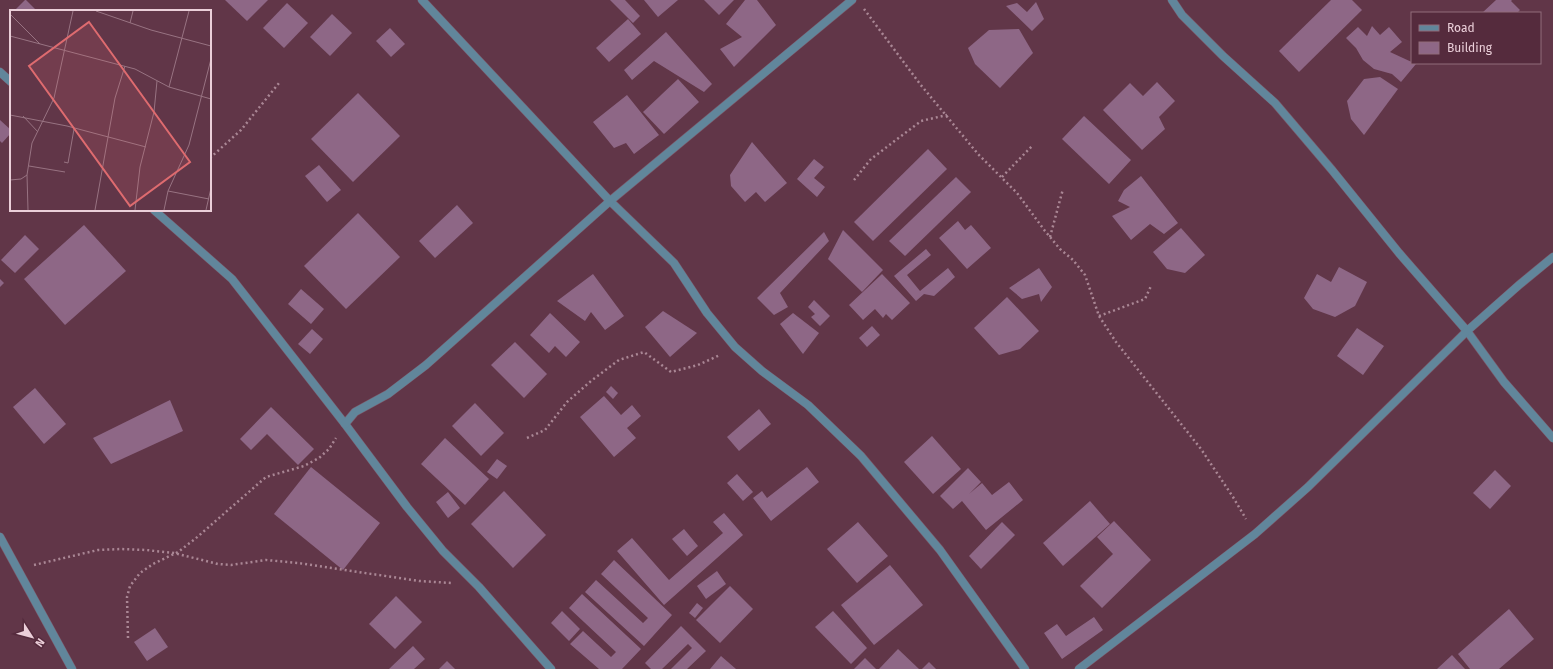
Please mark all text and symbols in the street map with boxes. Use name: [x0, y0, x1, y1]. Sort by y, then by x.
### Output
inset map: [10, 10, 211, 211]
legend: [1411, 12, 1541, 64]
text: Road: [1447, 21, 1475, 35]
text: Building: [1447, 41, 1493, 55]
north arrow: [12, 617, 52, 657]
text: N: [32, 636, 47, 649]

